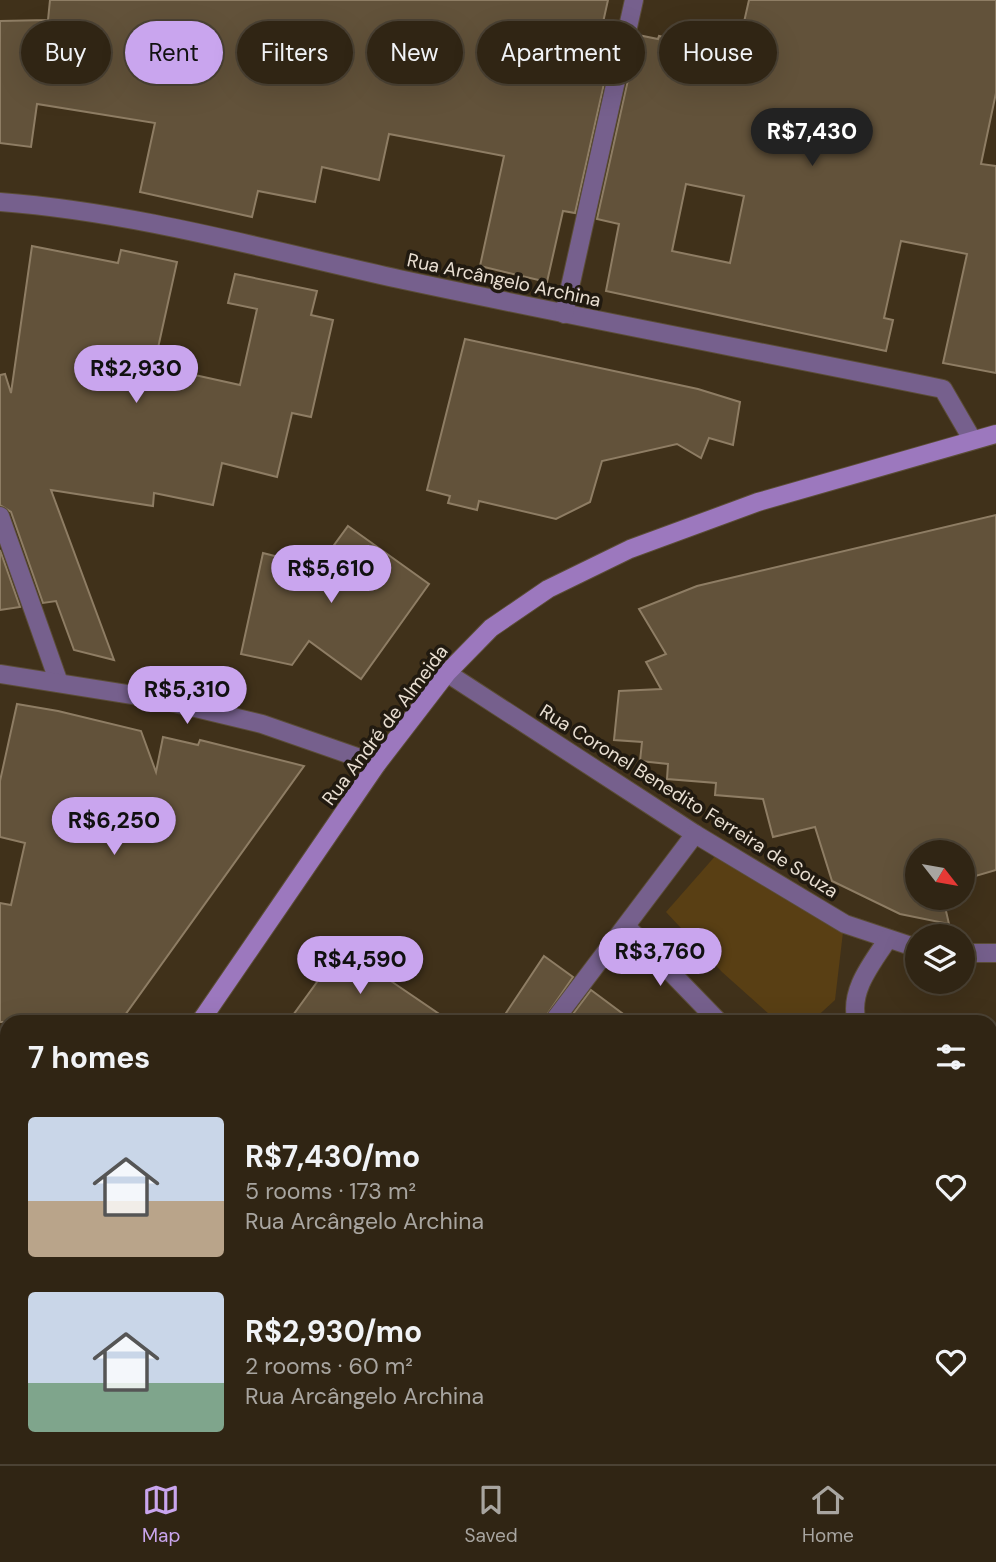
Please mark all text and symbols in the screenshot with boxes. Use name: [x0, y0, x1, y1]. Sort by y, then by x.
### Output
chip: Buy: [21, 21, 111, 84]
chip: Rent: [125, 21, 223, 84]
chip: Filters: [237, 21, 353, 84]
chip: New: [367, 21, 463, 84]
chip: Apartment: [477, 21, 645, 84]
chip: House: [659, 21, 777, 84]
pin: R$7,430: [747, 108, 877, 168]
text: R$7,430: [767, 116, 857, 146]
street label: Rua Arcângelo Archina: [405, 247, 603, 313]
pin: R$2,930: [71, 346, 201, 405]
text: R$2,930: [90, 353, 182, 383]
pin: R$5,610: [266, 546, 396, 605]
text: R$5,610: [287, 553, 375, 583]
street label: Rua André de Almeida: [316, 640, 454, 810]
pin: R$5,310: [122, 666, 252, 726]
text: R$5,310: [144, 674, 230, 704]
street label: Rua Coronel Benedito Ferreira de Souza: [535, 698, 843, 904]
pin: R$6,250: [49, 798, 179, 857]
text: R$6,250: [68, 805, 160, 835]
north arrow: [905, 840, 975, 910]
map controls: [905, 840, 975, 994]
button: layers: [905, 924, 975, 994]
pin: R$3,760: [595, 928, 725, 988]
pin: R$4,590: [295, 936, 425, 996]
text: R$3,760: [615, 936, 705, 966]
text: R$4,590: [313, 944, 407, 974]
text: 7 homes: [28, 1038, 150, 1077]
icon: filters: [932, 1038, 970, 1076]
text: R$7,430/mo: [245, 1137, 420, 1176]
icon: home: [84, 1145, 168, 1229]
icon: heart: [932, 1168, 970, 1206]
text: 5 rooms · 173 m²: [245, 1176, 416, 1206]
text: Rua Arcângelo Archina: [245, 1206, 484, 1236]
text: R$2,930/mo: [245, 1312, 422, 1351]
icon: home: [84, 1320, 168, 1404]
icon: heart: [932, 1343, 970, 1381]
text: 2 rooms · 60 m²: [245, 1351, 413, 1381]
text: Rua Arcângelo Archina: [245, 1381, 484, 1411]
tab: Map: [142, 1481, 180, 1548]
tab: Saved: [465, 1481, 518, 1548]
tab: Home: [802, 1481, 854, 1548]

